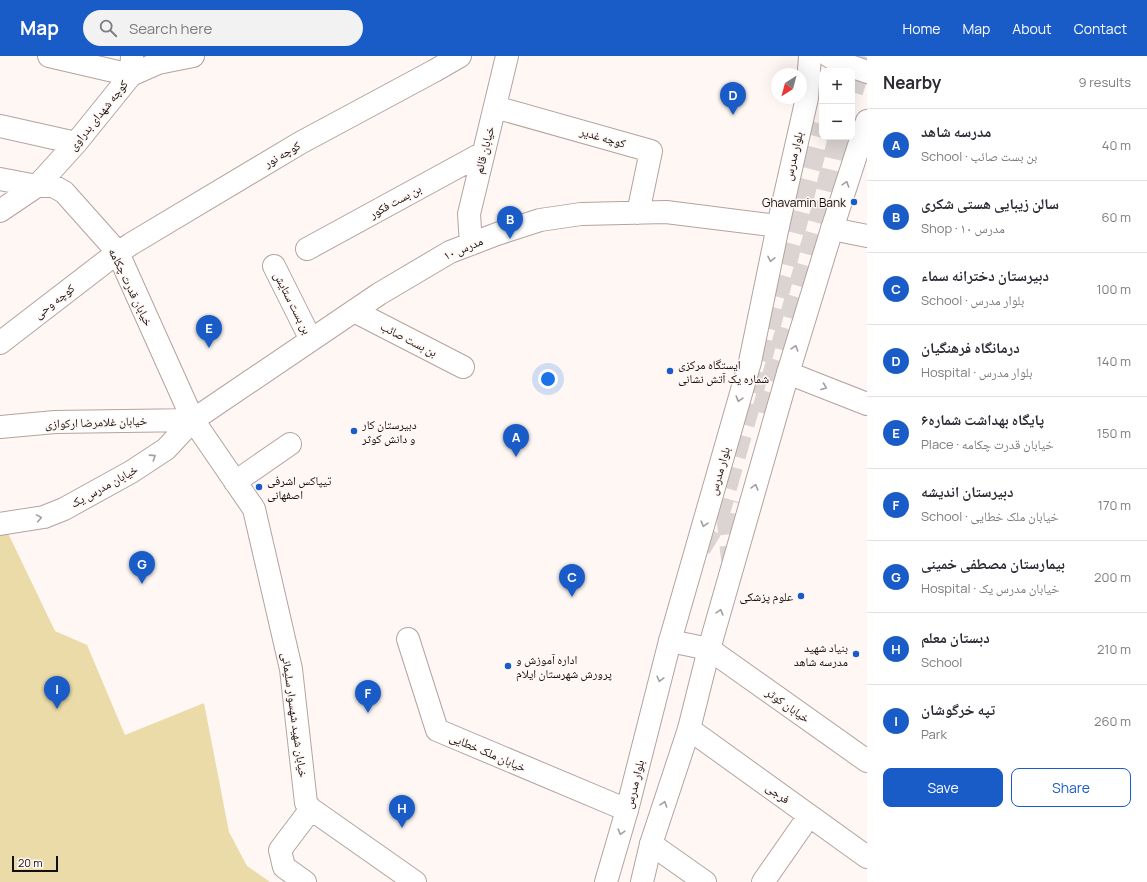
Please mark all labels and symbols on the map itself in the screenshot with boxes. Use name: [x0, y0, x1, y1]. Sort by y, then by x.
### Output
north arrow: [771, 68, 807, 104]
street label: کوچه شهدای بدراوی: [64, 76, 132, 154]
pin: D: [720, 82, 746, 115]
street label: کوچه غدیر: [577, 122, 628, 152]
street label: خیابان قائم: [470, 124, 498, 176]
street label: بلوار مدرس: [779, 130, 807, 182]
street label: کوچه نور: [260, 137, 303, 172]
street label: بن بست فکور: [365, 180, 424, 223]
one-way arrow: [841, 181, 850, 188]
place label: Ghavamin Bank: [762, 194, 847, 211]
marker: Ghavamin Bank: [849, 197, 859, 207]
pin: B: [497, 206, 523, 239]
street label: مدرس ۱۰: [441, 232, 485, 264]
street label: خیابان قدرت چکامه: [105, 245, 157, 329]
one-way arrow: [767, 256, 775, 262]
street label: بن بست ستایش: [270, 269, 316, 337]
street label: کوچه وحی: [30, 280, 78, 322]
pin: E: [196, 315, 222, 348]
street label: بن بست صائب: [378, 317, 440, 361]
one-way arrow: [790, 345, 799, 352]
place label: ایستگاه مرکزی شماره یک آتش نشانی: [678, 356, 769, 387]
marker: ایستگاه مرکزی شماره یک آتش نشانی: [665, 366, 675, 376]
your location: [538, 369, 558, 389]
one-way arrow: [821, 382, 828, 390]
one-way arrow: [735, 396, 744, 403]
street label: خیابان غلامرضا ارکوازی: [45, 412, 148, 432]
place label: دبیرستان کار و دانش کوثر: [361, 416, 417, 447]
pin: A: [503, 424, 529, 457]
marker: دبیرستان کار و دانش کوثر: [349, 426, 359, 436]
street label: بلوار مدرس: [704, 445, 734, 497]
one-way arrow: [149, 454, 156, 462]
street label: خیابان مدرس یک: [67, 460, 141, 512]
place label: تیپاکس اشرفی اصفهانی: [267, 472, 332, 503]
marker: تیپاکس اشرفی اصفهانی: [254, 482, 264, 492]
one-way arrow: [750, 484, 759, 491]
one-way arrow: [35, 514, 42, 523]
one-way arrow: [700, 521, 709, 528]
pin: G: [129, 551, 155, 584]
pin: C: [559, 564, 585, 597]
place label: علوم پزشکی: [740, 588, 793, 605]
marker: علوم پزشکی: [796, 591, 806, 601]
one-way arrow: [715, 609, 724, 616]
place label: بنیاد شهید مدرسه شاهد: [794, 639, 848, 670]
marker: بنیاد شهید مدرسه شاهد: [851, 649, 861, 659]
street label: خیابان شهید شهسوار سلیمانی: [278, 651, 312, 779]
place label: اداره آموزش و پرورش شهرستان ایلام: [516, 651, 612, 682]
marker: اداره آموزش و پرورش شهرستان ایلام: [503, 661, 513, 671]
one-way arrow: [657, 675, 665, 682]
pin: I: [44, 676, 70, 709]
pin: F: [355, 680, 381, 713]
street label: خیابان کوثر: [762, 683, 814, 727]
street label: خیابان ملک خطایی: [447, 728, 529, 776]
street label: بلوار مدرس: [620, 758, 648, 810]
street label: فرجی: [763, 779, 793, 807]
pin: H: [389, 795, 415, 828]
one-way arrow: [659, 801, 668, 808]
one-way arrow: [617, 828, 626, 835]
scale bar: [12, 854, 58, 873]

